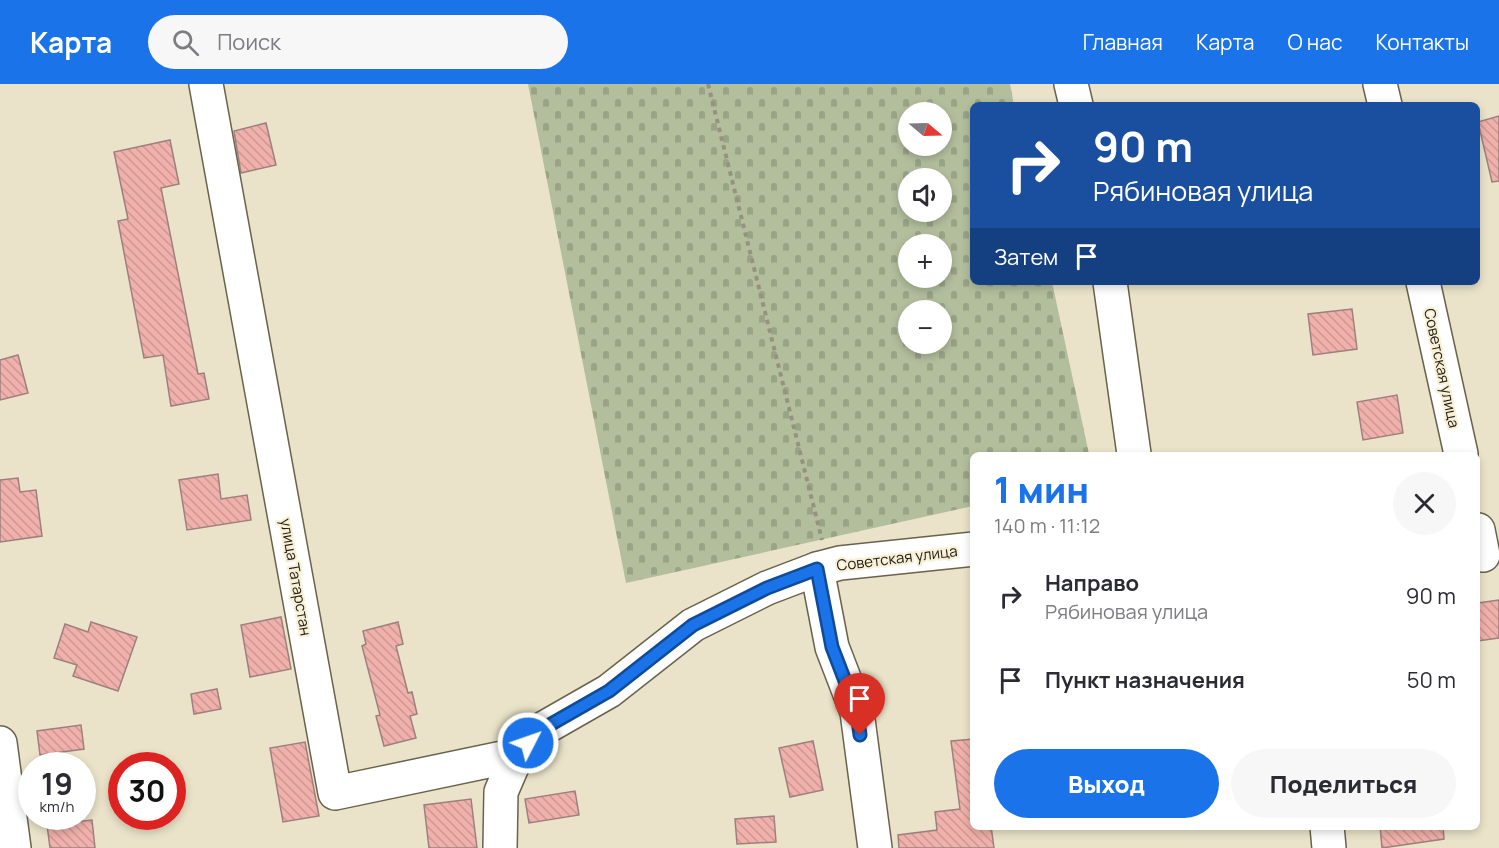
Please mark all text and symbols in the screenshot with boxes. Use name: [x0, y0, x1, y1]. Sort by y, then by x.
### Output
search box: [148, 15, 568, 69]
text: Карта: [30, 23, 112, 61]
icon: search: [169, 26, 202, 59]
text: Поиск: [217, 27, 281, 57]
text: Главная: [1083, 28, 1163, 56]
text: Карта: [1196, 28, 1254, 56]
text: О нас: [1287, 28, 1343, 56]
text: Контакты: [1376, 28, 1469, 56]
north arrow: [898, 102, 952, 156]
map controls: [898, 102, 952, 354]
text: 90 m: [1093, 117, 1193, 175]
icon: right: [994, 126, 1072, 204]
button: sound: [898, 168, 952, 222]
text: Рябиновая улица: [1093, 172, 1313, 209]
button: +: [898, 234, 952, 288]
icon: arrive: [1070, 240, 1103, 273]
text: Затем: [994, 242, 1058, 272]
button: −: [898, 300, 952, 354]
street label: Советская улица: [1419, 306, 1465, 430]
text: 1 мин: [994, 465, 1089, 514]
button: close: [1393, 472, 1456, 535]
text: 140 m · 11:12: [994, 512, 1100, 539]
street label: улица Татарстан: [275, 517, 317, 637]
street label: Советская улица: [835, 540, 959, 576]
text: Направо: [1045, 568, 1139, 598]
icon: right: [994, 580, 1027, 613]
text: 90 m: [1406, 581, 1456, 611]
text: Рябиновая улица: [1045, 598, 1208, 625]
icon: arrive: [994, 664, 1027, 697]
text: Пункт назначения: [1045, 665, 1245, 695]
text: 50 m: [1407, 665, 1456, 695]
pin: [834, 673, 885, 735]
icon: arrive: [843, 682, 876, 715]
position arrow: [496, 711, 560, 775]
button: Выход: [994, 749, 1219, 818]
button: Поделиться: [1231, 749, 1456, 818]
speed limit sign: 30: [108, 752, 186, 830]
text: 19: [41, 763, 73, 804]
text: km/h: [40, 796, 74, 817]

